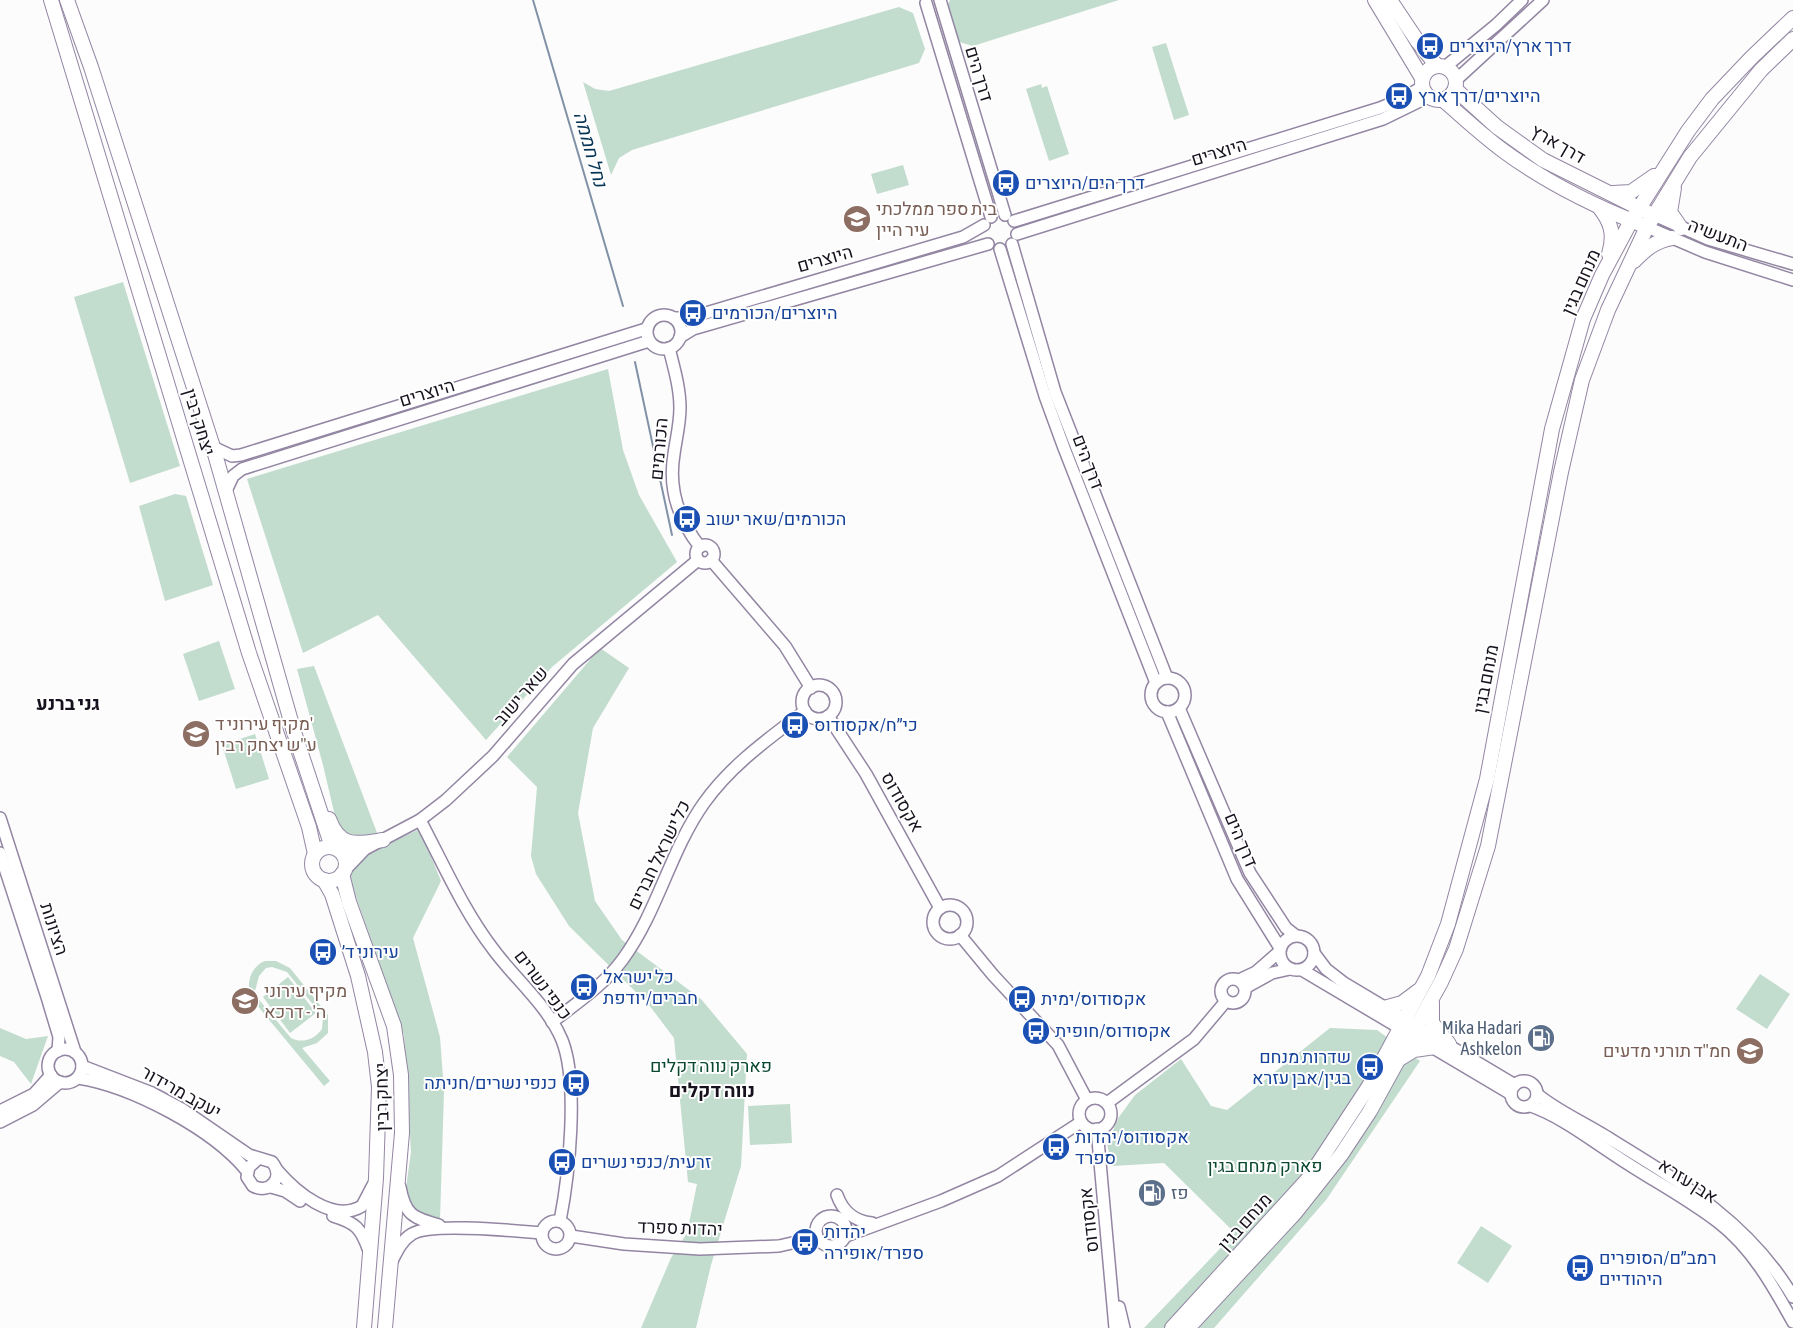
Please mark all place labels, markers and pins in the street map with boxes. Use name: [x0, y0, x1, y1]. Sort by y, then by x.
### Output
bus stop icon: דרך ארץ/היוצרים: [1415, 31, 1445, 61]
place label: דרך ארץ/היוצרים: [1449, 35, 1572, 56]
bus stop icon: היוצרים/דרך ארץ: [1384, 81, 1414, 111]
place label: היוצרים/דרך ארץ: [1418, 85, 1541, 106]
bus stop icon: דרך הים/היוצרים: [991, 168, 1021, 198]
place label: דרך הים/היוצרים: [1025, 172, 1145, 193]
place label: בית ספר ממלכתי עיר היין: [876, 198, 998, 240]
school or university icon: בית ספר ממלכתי עיר היין: [842, 204, 872, 234]
bus stop icon: היוצרים/הכורמים: [678, 298, 708, 328]
place label: היוצרים/הכורמים: [712, 302, 838, 323]
bus stop icon: הכורמים/שאר ישוב: [672, 504, 702, 534]
place label: הכורמים/שאר ישוב: [706, 508, 846, 529]
bus stop icon: כי״ח/אקסודוס: [780, 710, 810, 740]
place label: מקיף עירוני ד' ע"ש יצחק רבין: [215, 713, 317, 755]
place label: כי״ח/אקסודוס: [814, 714, 918, 735]
school or university icon: מקיף עירוני ד' ע"ש יצחק רבין: [181, 719, 211, 749]
bus stop icon: עירוני ד׳: [308, 937, 338, 967]
place label: עירוני ד׳: [342, 941, 399, 962]
place label: כל ישראל חברים/יודפת: [603, 966, 698, 1008]
bus stop icon: כל ישראל חברים/יודפת: [569, 972, 599, 1002]
place label: מקיף עירוני ה' - דרכא: [264, 980, 347, 1022]
bus stop icon: אקסודוס/ימית: [1007, 984, 1037, 1014]
school or university icon: מקיף עירוני ה' - דרכא: [230, 986, 260, 1016]
place label: אקסודוס/ימית: [1041, 988, 1146, 1009]
bus stop icon: אקסודוס/חופית: [1021, 1016, 1051, 1046]
place label: Mika Hadari Ashkelon: [1442, 1017, 1522, 1059]
place label: אקסודוס/חופית: [1055, 1020, 1171, 1041]
fuel station icon: Mika Hadari Ashkelon: [1526, 1023, 1556, 1053]
school or university icon: חמ"ד תורני מדעים: [1735, 1036, 1765, 1066]
place label: חמ"ד תורני מדעים: [1603, 1040, 1731, 1061]
place label: שדרות מנחם בגין/אבן עזרא: [1252, 1046, 1352, 1088]
bus stop icon: שדרות מנחם בגין/אבן עזרא: [1355, 1052, 1385, 1082]
bus stop icon: כנפי נשרים/חניתה: [561, 1068, 591, 1098]
place label: כנפי נשרים/חניתה: [424, 1072, 557, 1093]
place label: אקסודוס/יהדות ספרד: [1075, 1126, 1189, 1168]
bus stop icon: אקסודוס/יהדות ספרד: [1041, 1132, 1071, 1162]
bus stop icon: זרעית/כנפי נשרים: [547, 1147, 577, 1177]
place label: זרעית/כנפי נשרים: [581, 1151, 711, 1172]
fuel station icon: פז: [1137, 1178, 1167, 1208]
place label: פז: [1171, 1182, 1189, 1203]
place label: יהדות ספרד/אופירה: [824, 1221, 924, 1263]
bus stop icon: יהדות ספרד/אופירה: [790, 1227, 820, 1257]
place label: רמב״ם/הסופרים היהודיים: [1599, 1247, 1717, 1289]
bus stop icon: רמב״ם/הסופרים היהודיים: [1565, 1253, 1595, 1283]

